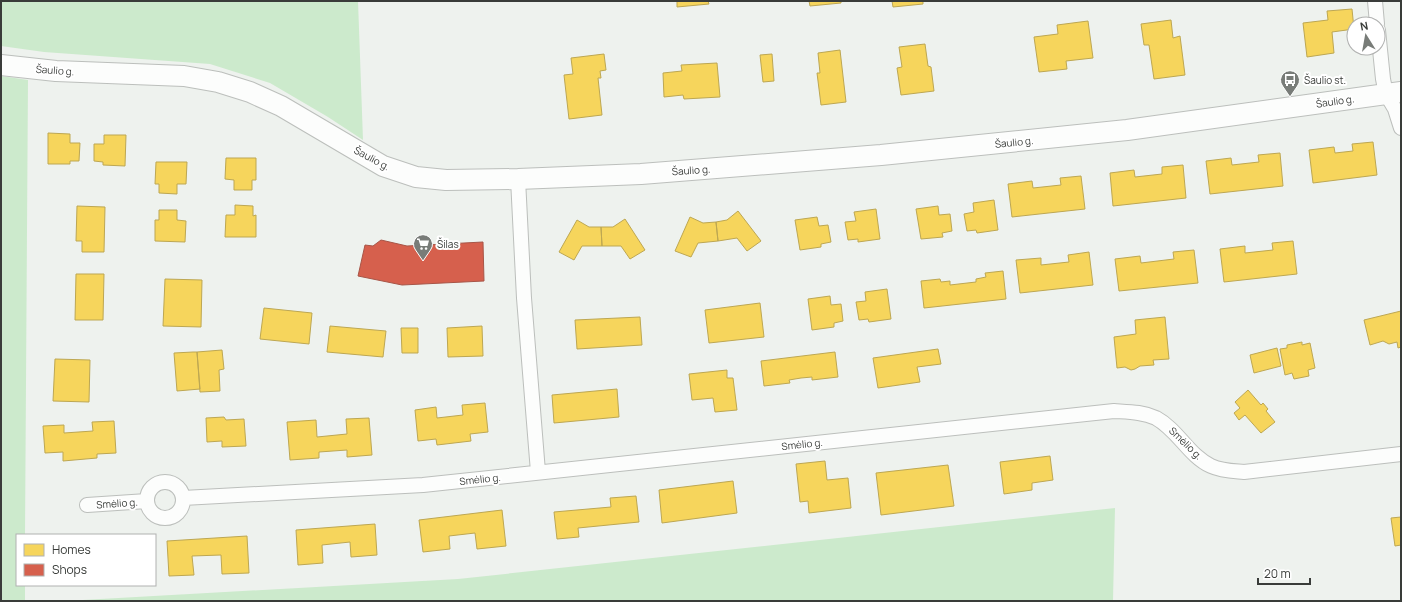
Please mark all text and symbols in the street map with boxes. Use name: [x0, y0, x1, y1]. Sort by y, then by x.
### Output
north arrow: [1346, 16, 1386, 56]
text: N: [1359, 18, 1369, 34]
street label: Šaulio g.: [35, 62, 75, 78]
bus stop icon: Šaulio st.: [1279, 69, 1301, 97]
place label: Šaulio st.: [1304, 73, 1346, 87]
street label: Šaulio g.: [1315, 91, 1355, 111]
street label: Šaulio g.: [994, 133, 1034, 151]
street label: Šaulio g.: [352, 143, 392, 173]
street label: Šaulio g.: [671, 162, 711, 178]
supermarket icon: Šilas: [412, 233, 434, 261]
place label: Šilas: [437, 237, 459, 251]
street label: Smėlio g.: [1166, 424, 1206, 462]
street label: Smėlio g.: [781, 435, 823, 453]
street label: Smėlio g.: [459, 470, 501, 488]
street label: Smėlio g.: [96, 495, 138, 511]
legend: [16, 534, 156, 586]
text: Homes: [52, 541, 91, 558]
scale bar: [1258, 560, 1310, 586]
text: Shops: [52, 561, 87, 578]
text: 20 m: [1264, 565, 1291, 582]

